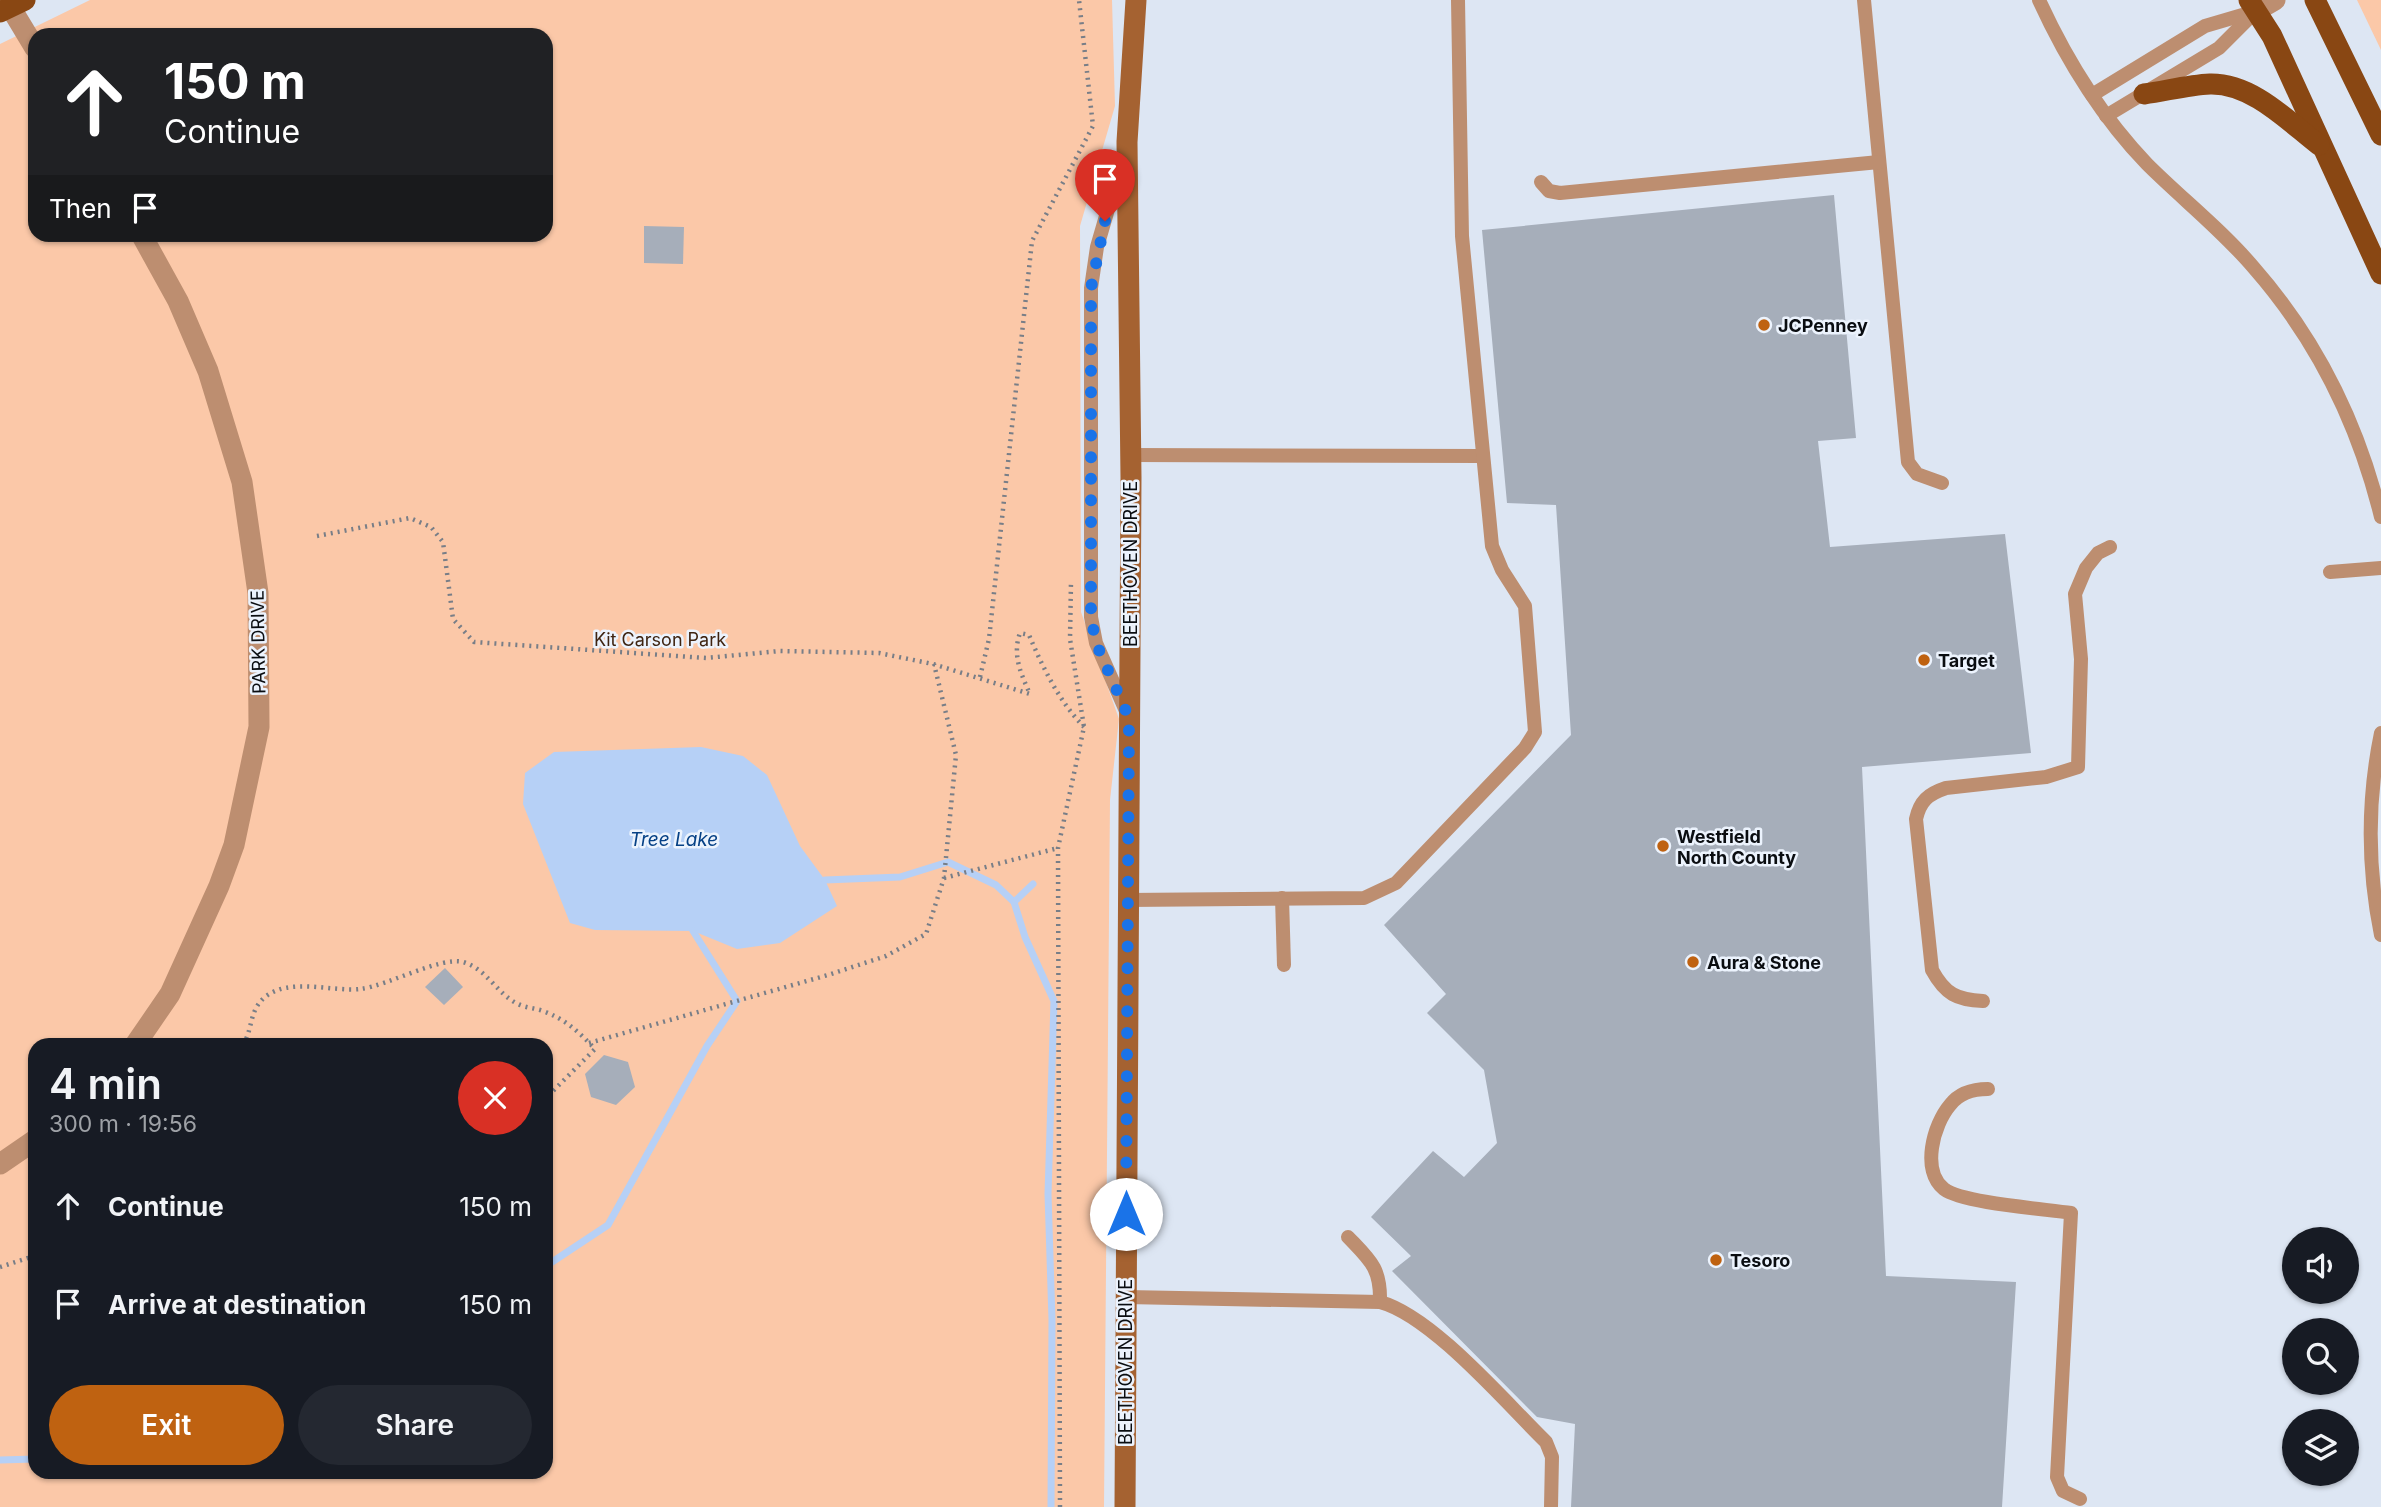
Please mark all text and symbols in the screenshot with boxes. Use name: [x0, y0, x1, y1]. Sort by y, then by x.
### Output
text: 150 m: [164, 52, 306, 111]
icon: ahead: [49, 56, 140, 147]
text: Continue: [164, 112, 300, 151]
pin: [1075, 149, 1135, 221]
icon: arrive: [1086, 160, 1124, 198]
icon: arrive: [126, 189, 164, 227]
text: Then: [49, 193, 112, 224]
place label: JCPenney: [1778, 315, 1868, 336]
marker: JCPenney: [1756, 317, 1772, 333]
street label: BEETHOVEN DRIVE: [1120, 481, 1141, 647]
street label: PARK DRIVE: [247, 590, 269, 694]
park label: Kit Carson Park: [594, 629, 726, 650]
place label: Target: [1938, 650, 1995, 671]
marker: Target: [1916, 652, 1932, 668]
place label: Westfield North County: [1677, 826, 1796, 868]
water label: Tree Lake: [630, 828, 718, 851]
marker: Westfield North County: [1655, 838, 1671, 854]
place label: Aura & Stone: [1707, 952, 1821, 973]
marker: Aura & Stone: [1685, 954, 1701, 970]
text: 4 min: [49, 1058, 162, 1109]
button: close: [458, 1061, 532, 1135]
text: 300 m · 19:56: [49, 1110, 197, 1138]
position arrow: [1089, 1177, 1163, 1251]
icon: ahead: [49, 1187, 87, 1225]
text: Continue: [108, 1191, 224, 1222]
text: 150 m: [459, 1191, 532, 1222]
map controls: [2282, 1227, 2359, 1486]
button: sound: [2282, 1227, 2359, 1304]
place label: Tesoro: [1730, 1250, 1790, 1271]
marker: Tesoro: [1708, 1252, 1724, 1268]
street label: BEETHOVEN DRIVE: [1115, 1279, 1136, 1445]
icon: arrive: [49, 1285, 87, 1323]
text: Arrive at destination: [108, 1289, 367, 1320]
text: 150 m: [459, 1289, 532, 1320]
button: search: [2282, 1318, 2359, 1395]
button: Exit: [49, 1385, 284, 1465]
button: Share: [298, 1385, 532, 1465]
button: layers: [2282, 1409, 2359, 1486]

